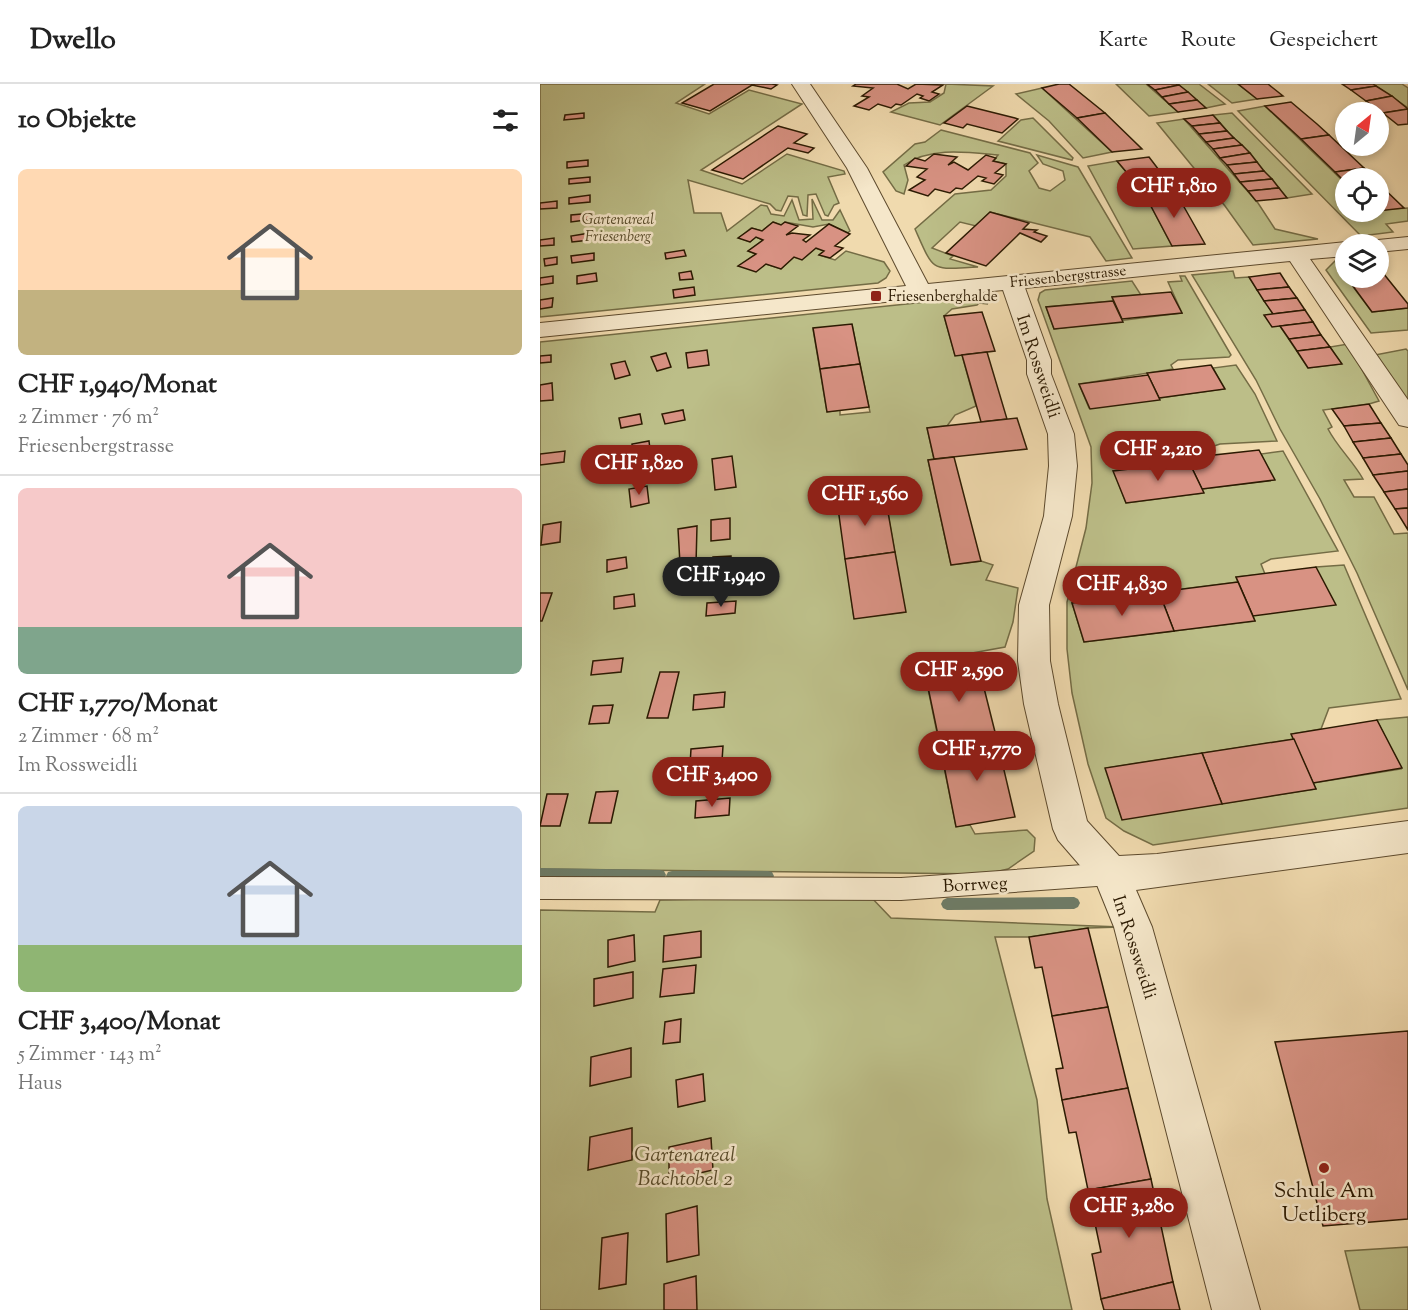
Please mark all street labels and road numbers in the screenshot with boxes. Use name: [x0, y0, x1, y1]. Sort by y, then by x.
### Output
street label: Friesenbergstrasse: [1009, 261, 1127, 294]
street label: Im Rossweidli: [1008, 311, 1066, 422]
street label: Borrweg: [942, 871, 1008, 901]
street label: Im Rossweidli: [1104, 892, 1162, 1003]

